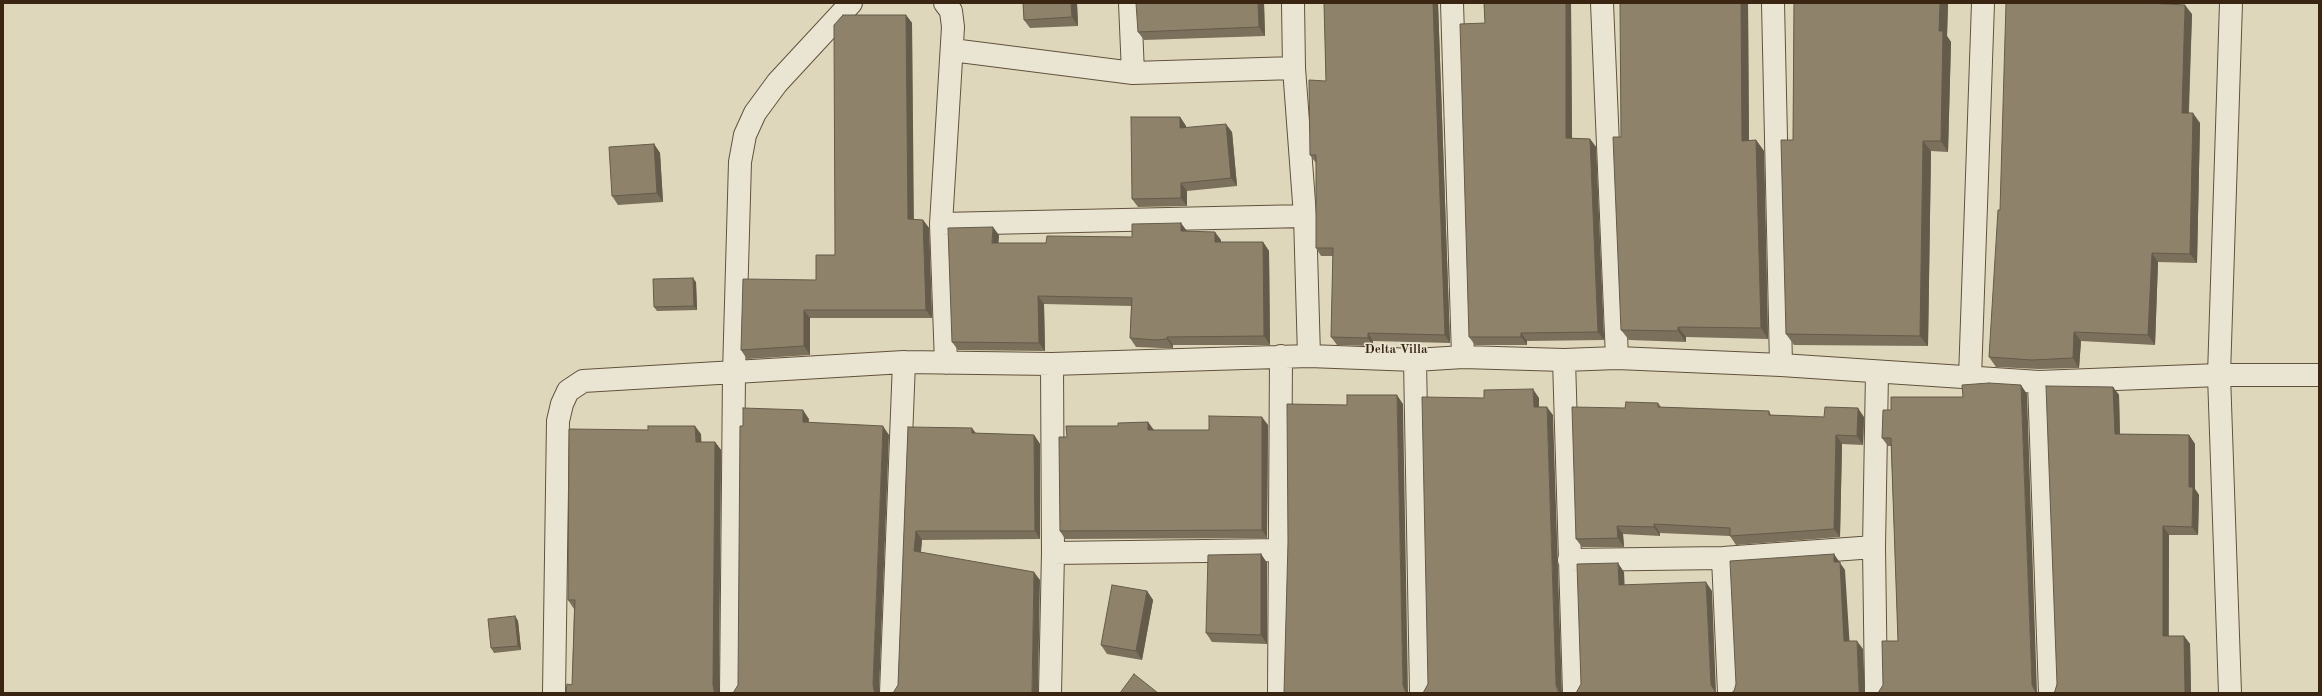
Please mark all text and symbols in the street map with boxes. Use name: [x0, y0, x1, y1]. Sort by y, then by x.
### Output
district label: Delta Villa: [1365, 342, 1427, 358]

